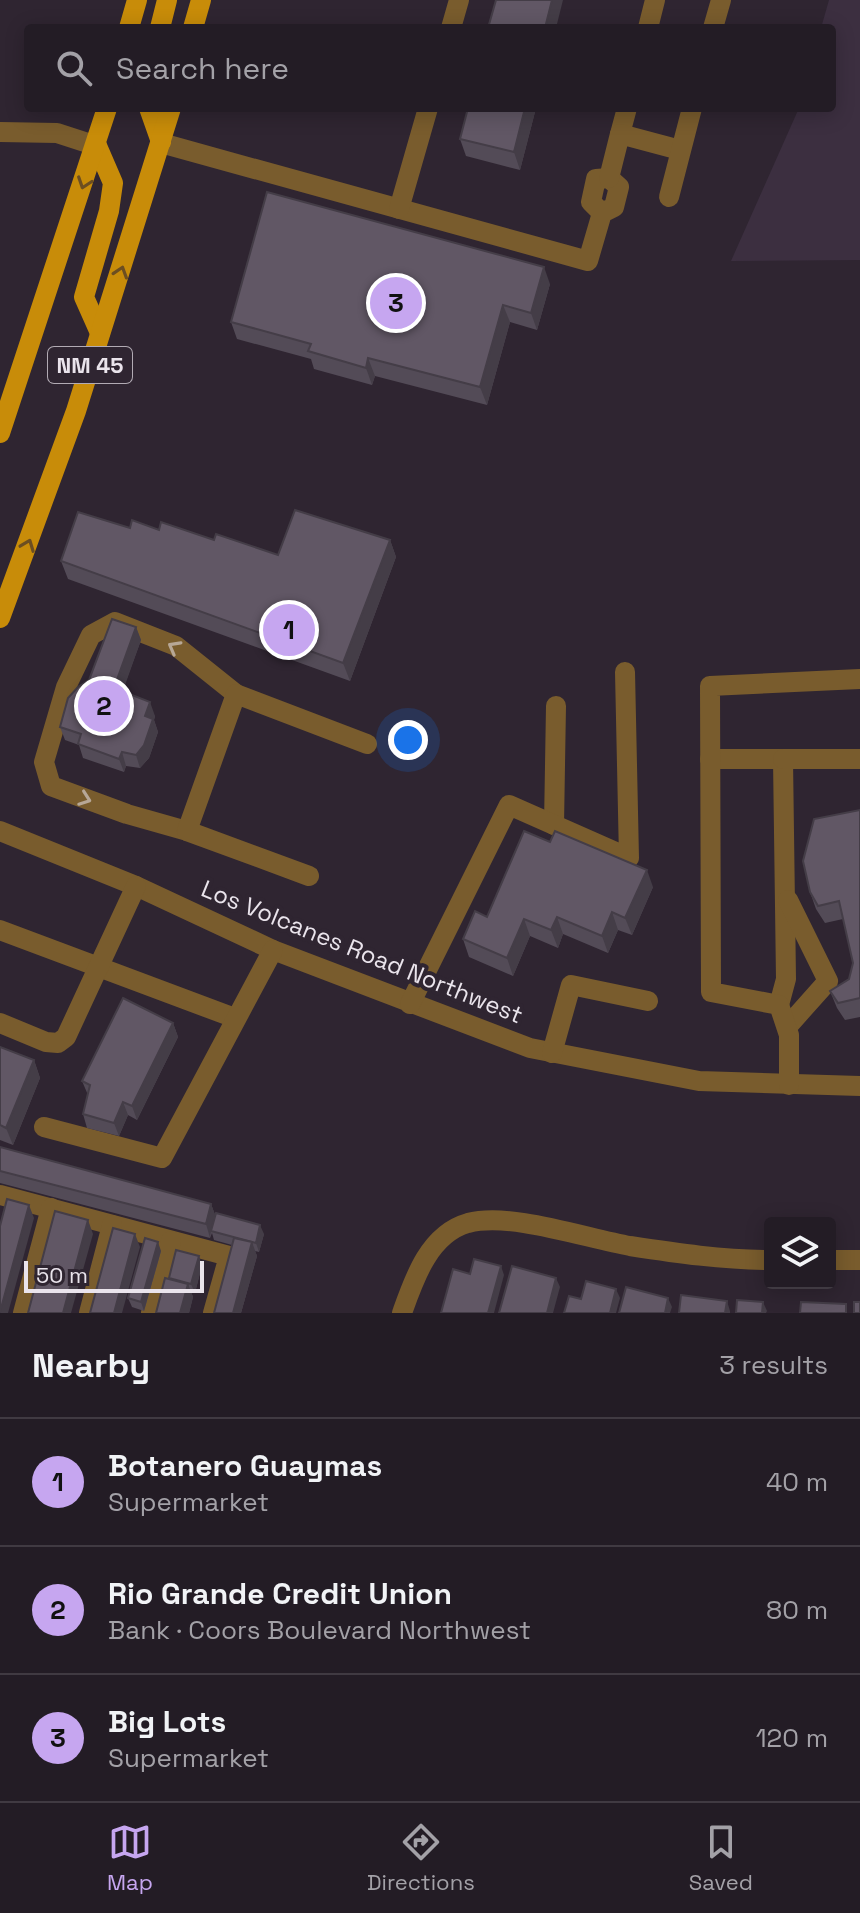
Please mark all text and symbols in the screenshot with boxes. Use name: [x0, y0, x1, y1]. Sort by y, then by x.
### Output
search box: [24, 24, 836, 112]
icon: search: [52, 46, 96, 90]
text: Search here: [116, 49, 289, 88]
one-way arrow: [78, 175, 94, 189]
one-way arrow: [112, 266, 128, 280]
pin: 3: [370, 273, 422, 333]
road number: NM 45: [48, 347, 132, 383]
one-way arrow: [18, 538, 34, 552]
pin: 1: [263, 600, 315, 660]
one-way arrow: [168, 641, 182, 657]
pin: 2: [78, 676, 130, 736]
your location: [388, 720, 428, 760]
one-way arrow: [77, 789, 91, 805]
street label: Los Volcanes Road Northwest: [197, 873, 527, 1030]
map controls: [764, 1217, 836, 1289]
button: layers: [764, 1217, 836, 1289]
scale bar: [24, 1257, 204, 1293]
text: 50 m: [36, 1261, 88, 1289]
text: Nearby: [32, 1344, 150, 1387]
text: 3 results: [719, 1348, 828, 1382]
text: Botanero Guaymas: [108, 1446, 382, 1485]
text: 1: [52, 1465, 64, 1499]
text: 40 m: [766, 1465, 828, 1499]
text: Supermarket: [108, 1485, 269, 1519]
text: Rio Grande Credit Union: [108, 1574, 452, 1613]
text: 2: [50, 1593, 66, 1627]
text: 80 m: [766, 1593, 828, 1627]
text: Bank · Coors Boulevard Northwest: [108, 1613, 531, 1647]
text: Big Lots: [108, 1702, 226, 1741]
text: 3: [50, 1721, 66, 1755]
text: 120 m: [756, 1721, 828, 1755]
text: Supermarket: [108, 1741, 269, 1775]
tab: Map: [107, 1820, 153, 1896]
tab: Directions: [367, 1820, 475, 1896]
tab: Saved: [689, 1820, 753, 1896]

